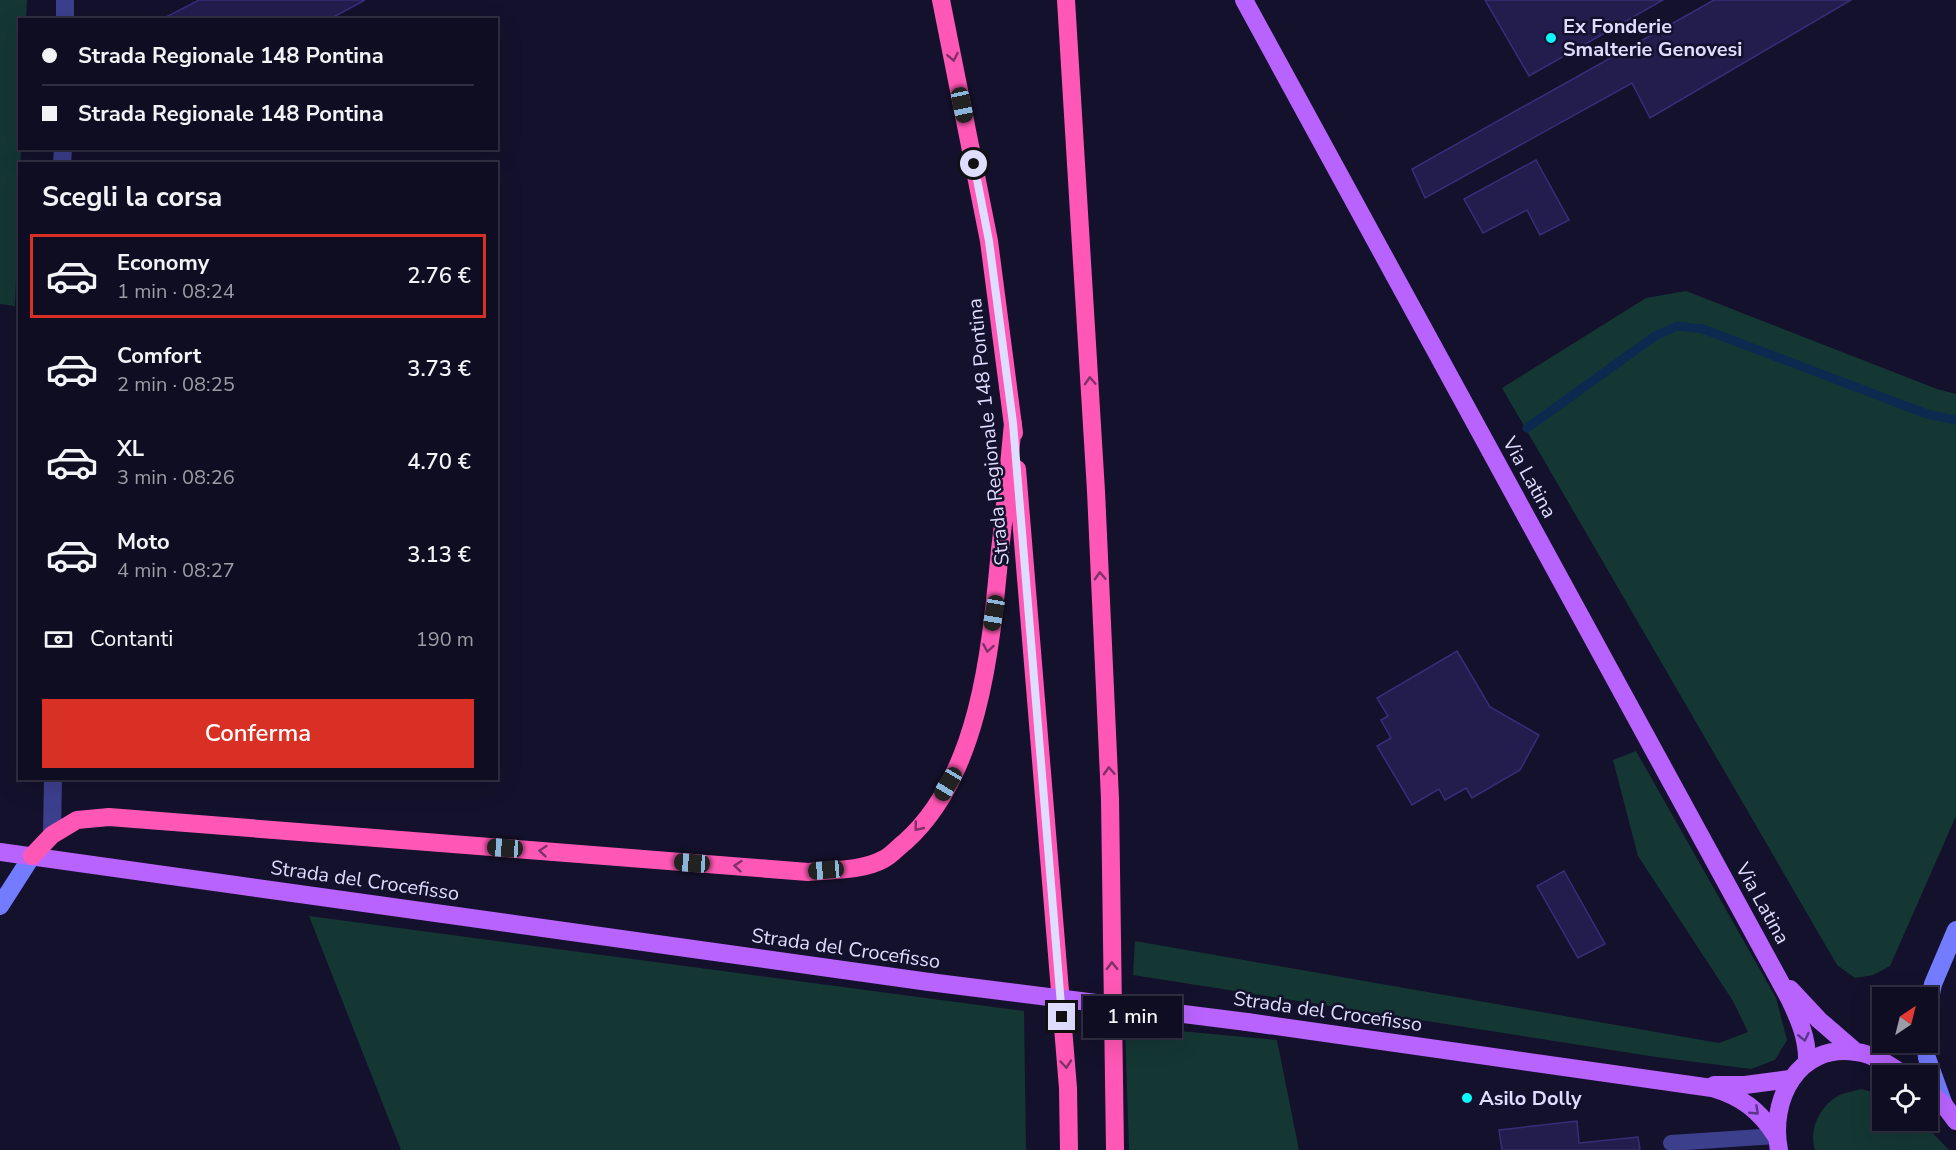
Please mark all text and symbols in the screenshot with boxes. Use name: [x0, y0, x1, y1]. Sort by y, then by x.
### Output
place label: Ex Fonderie Smalterie Genovesi: [1563, 13, 1742, 63]
marker: Ex Fonderie Smalterie Genovesi: [1544, 31, 1558, 45]
text: Strada Regionale 148 Pontina: [78, 41, 384, 71]
one-way arrow: [946, 52, 959, 62]
car: [949, 86, 975, 124]
text: Strada Regionale 148 Pontina: [78, 99, 384, 129]
route start: [960, 150, 987, 177]
text: Scegli la corsa: [42, 179, 222, 216]
text: Economy: [117, 248, 209, 278]
icon: car: [45, 249, 99, 303]
text: 2.76 €: [407, 261, 471, 291]
text: 1 min · 08:24: [117, 278, 235, 305]
street label: Strada Regionale 148 Pontina: [961, 297, 1016, 567]
text: Comfort: [117, 341, 201, 371]
icon: car: [45, 342, 99, 396]
text: 3.73 €: [407, 354, 471, 384]
text: 2 min · 08:25: [117, 371, 235, 398]
one-way arrow: [1083, 377, 1096, 386]
street label: Via Latina: [1496, 431, 1563, 523]
text: XL: [117, 434, 144, 464]
icon: car: [45, 435, 99, 489]
text: 4.70 €: [407, 447, 471, 477]
text: 3 min · 08:26: [117, 464, 235, 491]
text: Moto: [117, 527, 170, 557]
icon: car: [45, 528, 99, 582]
text: 3.13 €: [407, 540, 471, 570]
text: 4 min · 08:27: [117, 557, 235, 584]
one-way arrow: [1093, 571, 1106, 580]
car: [982, 594, 1006, 632]
icon: cash: [42, 623, 75, 656]
text: Contanti: [90, 624, 173, 654]
text: 190 m: [416, 626, 474, 653]
one-way arrow: [982, 643, 995, 653]
button: Conferma: [42, 699, 474, 768]
car: [931, 764, 965, 804]
one-way arrow: [1102, 766, 1115, 775]
one-way arrow: [915, 820, 926, 831]
car: [486, 838, 524, 858]
one-way arrow: [539, 845, 548, 858]
car: [673, 853, 711, 873]
street label: Strada del Crocefisso: [269, 854, 461, 907]
street label: Via Latina: [1729, 857, 1796, 949]
car: [807, 859, 845, 881]
one-way arrow: [733, 860, 742, 873]
street label: Strada del Crocefisso: [750, 922, 942, 975]
one-way arrow: [1106, 961, 1118, 970]
street label: Strada del Crocefisso: [1232, 985, 1424, 1038]
north arrow: [1872, 987, 1938, 1053]
map controls: [1872, 987, 1938, 1131]
callout: 1 min: [1083, 996, 1182, 1038]
route end: [1048, 1003, 1075, 1030]
text: 1 min: [1107, 1003, 1158, 1030]
one-way arrow: [1797, 1032, 1810, 1042]
one-way arrow: [1059, 1059, 1072, 1069]
button: locate: [1872, 1065, 1938, 1131]
place label: Asilo Dolly: [1479, 1085, 1582, 1112]
marker: Asilo Dolly: [1460, 1091, 1474, 1105]
one-way arrow: [1748, 1103, 1759, 1114]

